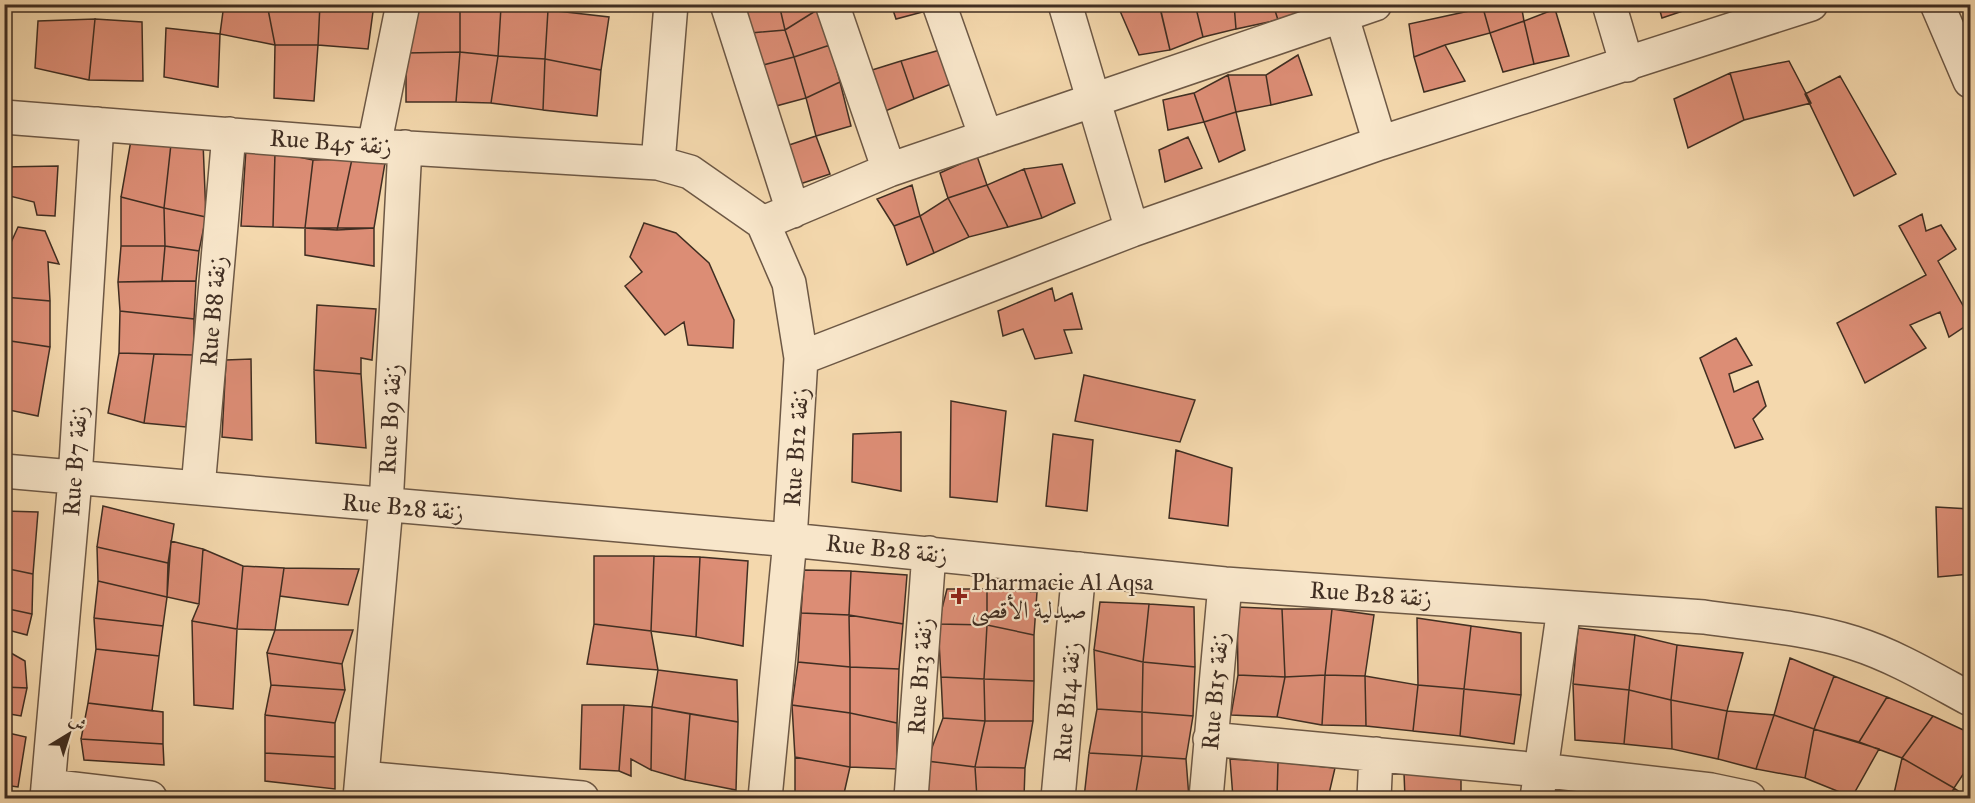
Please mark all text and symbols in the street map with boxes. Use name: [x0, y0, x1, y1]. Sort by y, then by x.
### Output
street label: Rue B45 زنقة: [269, 123, 393, 161]
street label: Rue B8 زنقة: [193, 255, 233, 367]
street label: Rue B9 زنقة: [372, 363, 408, 475]
street label: Rue B12 زنقة: [777, 386, 815, 508]
street label: Rue B7 زنقة: [56, 405, 94, 517]
street label: Rue B28 زنقة: [341, 487, 465, 527]
street label: Rue B28 زنقة: [824, 528, 950, 570]
place label: Pharmacie Al Aqsa صيدلية الأقصى: [971, 567, 1154, 627]
street label: Rue B28 زنقة: [1309, 575, 1433, 613]
marker: Pharmacie Al Aqsa صيدلية الأقصى: [952, 589, 966, 603]
street label: Rue B13 زنقة: [901, 617, 939, 735]
street label: Rue B15 زنقة: [1195, 631, 1235, 751]
street label: Rue B14 زنقة: [1047, 641, 1087, 763]
north arrow: [39, 704, 99, 764]
text: ش: [66, 710, 90, 735]

